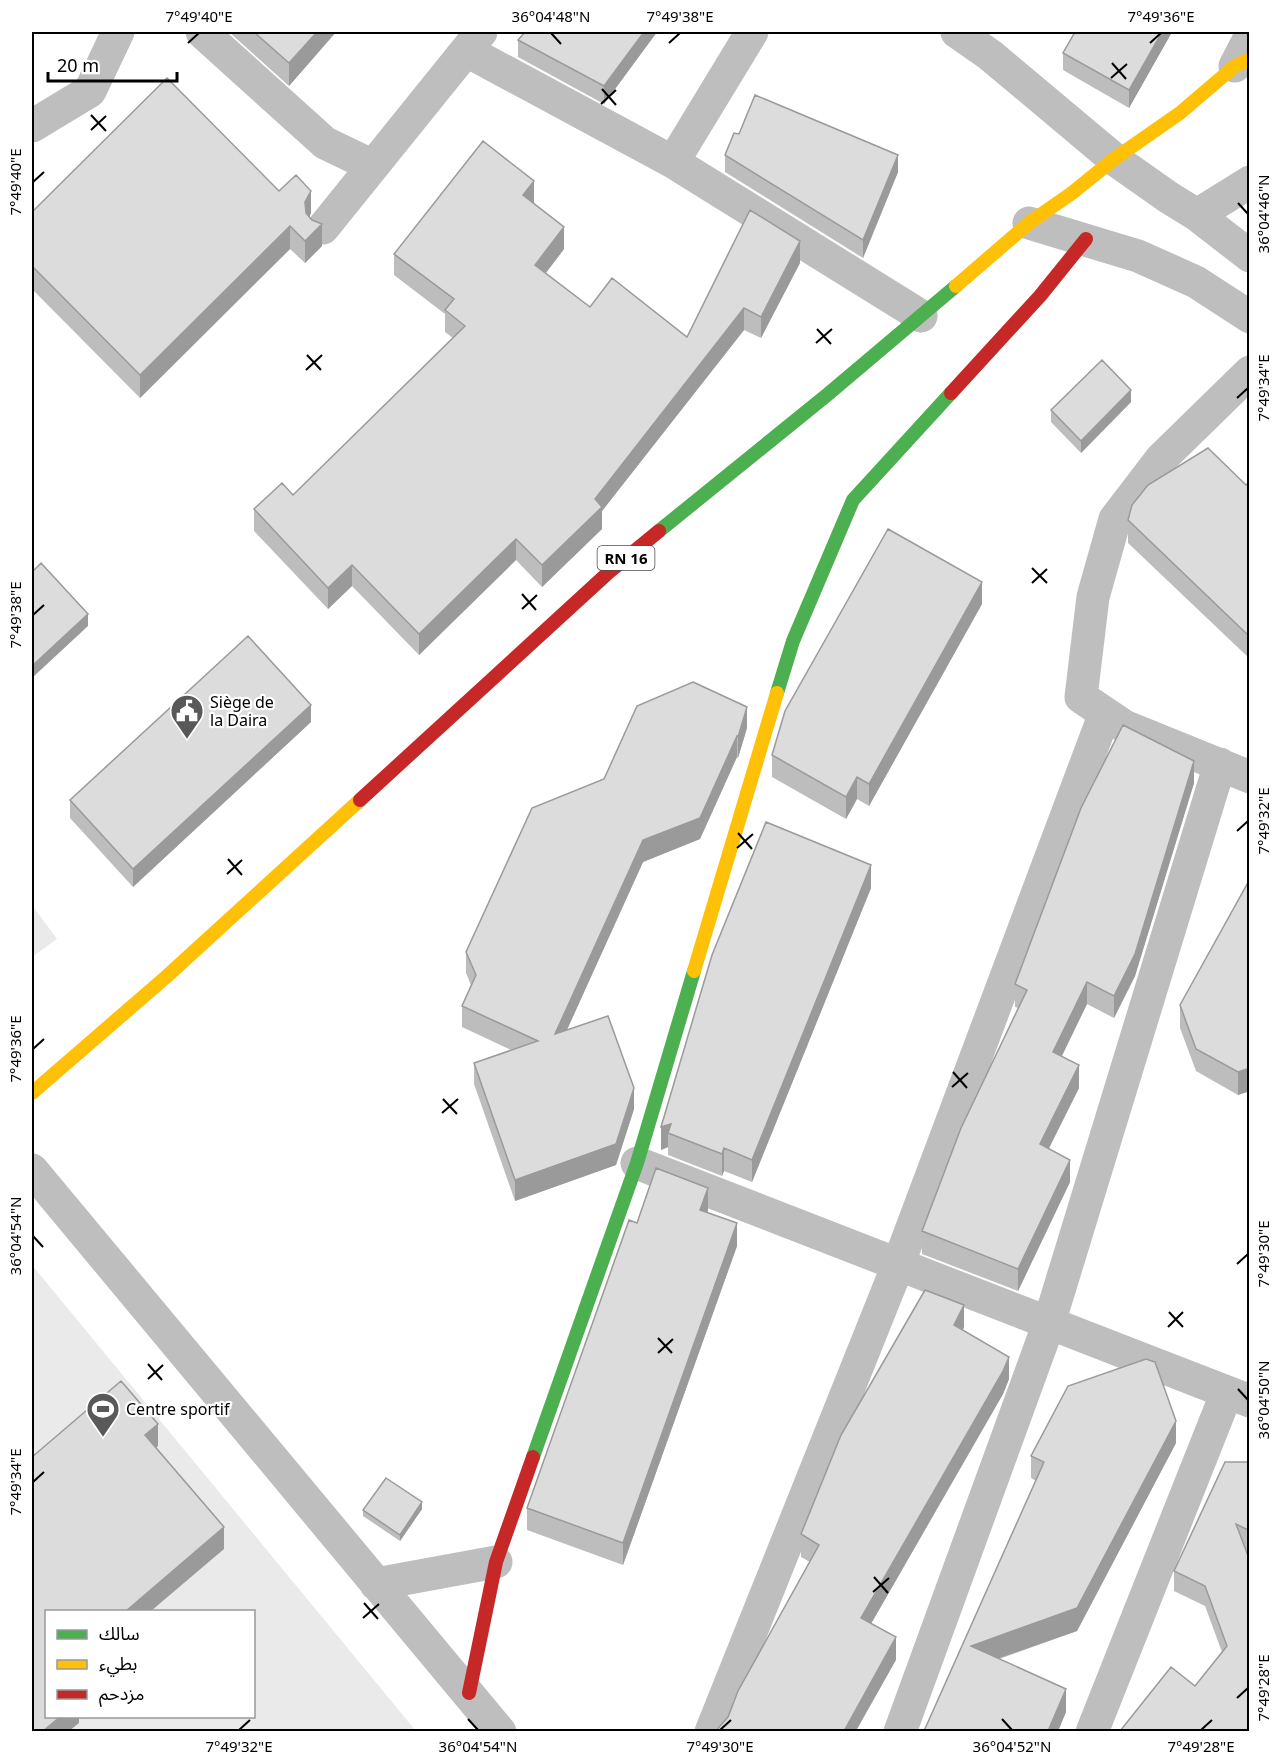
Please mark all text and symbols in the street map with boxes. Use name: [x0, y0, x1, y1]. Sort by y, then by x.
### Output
text: 7°49'40"E: [165, 6, 233, 26]
text: 36°04'48"N: [512, 6, 590, 26]
text: 7°49'38"E: [646, 6, 714, 26]
text: 7°49'36"E: [1127, 6, 1195, 26]
scale bar: [48, 45, 177, 83]
text: 20 m: [57, 53, 99, 77]
text: 7°49'40"E: [5, 148, 25, 216]
text: 36°04'46"N: [1253, 175, 1273, 253]
text: 7°49'34"E: [1253, 354, 1273, 422]
road number: RN 16: [598, 546, 654, 570]
text: 7°49'38"E: [5, 581, 25, 649]
place label: Siège de la Daira: [210, 691, 274, 731]
public building icon: Siège de la Daira: [169, 693, 205, 740]
text: 7°49'32"E: [1253, 787, 1273, 855]
text: 7°49'36"E: [5, 1015, 25, 1083]
text: 36°04'54"N: [5, 1197, 25, 1275]
text: 7°49'30"E: [1253, 1220, 1273, 1288]
text: 36°04'50"N: [1253, 1361, 1273, 1439]
sports icon: Centre sportif: [85, 1391, 121, 1438]
place label: Centre sportif: [126, 1398, 231, 1420]
text: 7°49'34"E: [5, 1448, 25, 1516]
legend: [45, 1610, 255, 1718]
text: سالك: [99, 1621, 140, 1645]
text: بطيء: [99, 1651, 137, 1677]
text: 7°49'28"E: [1253, 1654, 1273, 1722]
text: مزدحم: [99, 1681, 144, 1707]
text: 7°49'32"E: [205, 1736, 273, 1756]
text: 36°04'54"N: [439, 1736, 517, 1756]
text: 7°49'30"E: [686, 1736, 754, 1756]
text: 36°04'52"N: [973, 1736, 1051, 1756]
text: 7°49'28"E: [1167, 1736, 1235, 1756]

